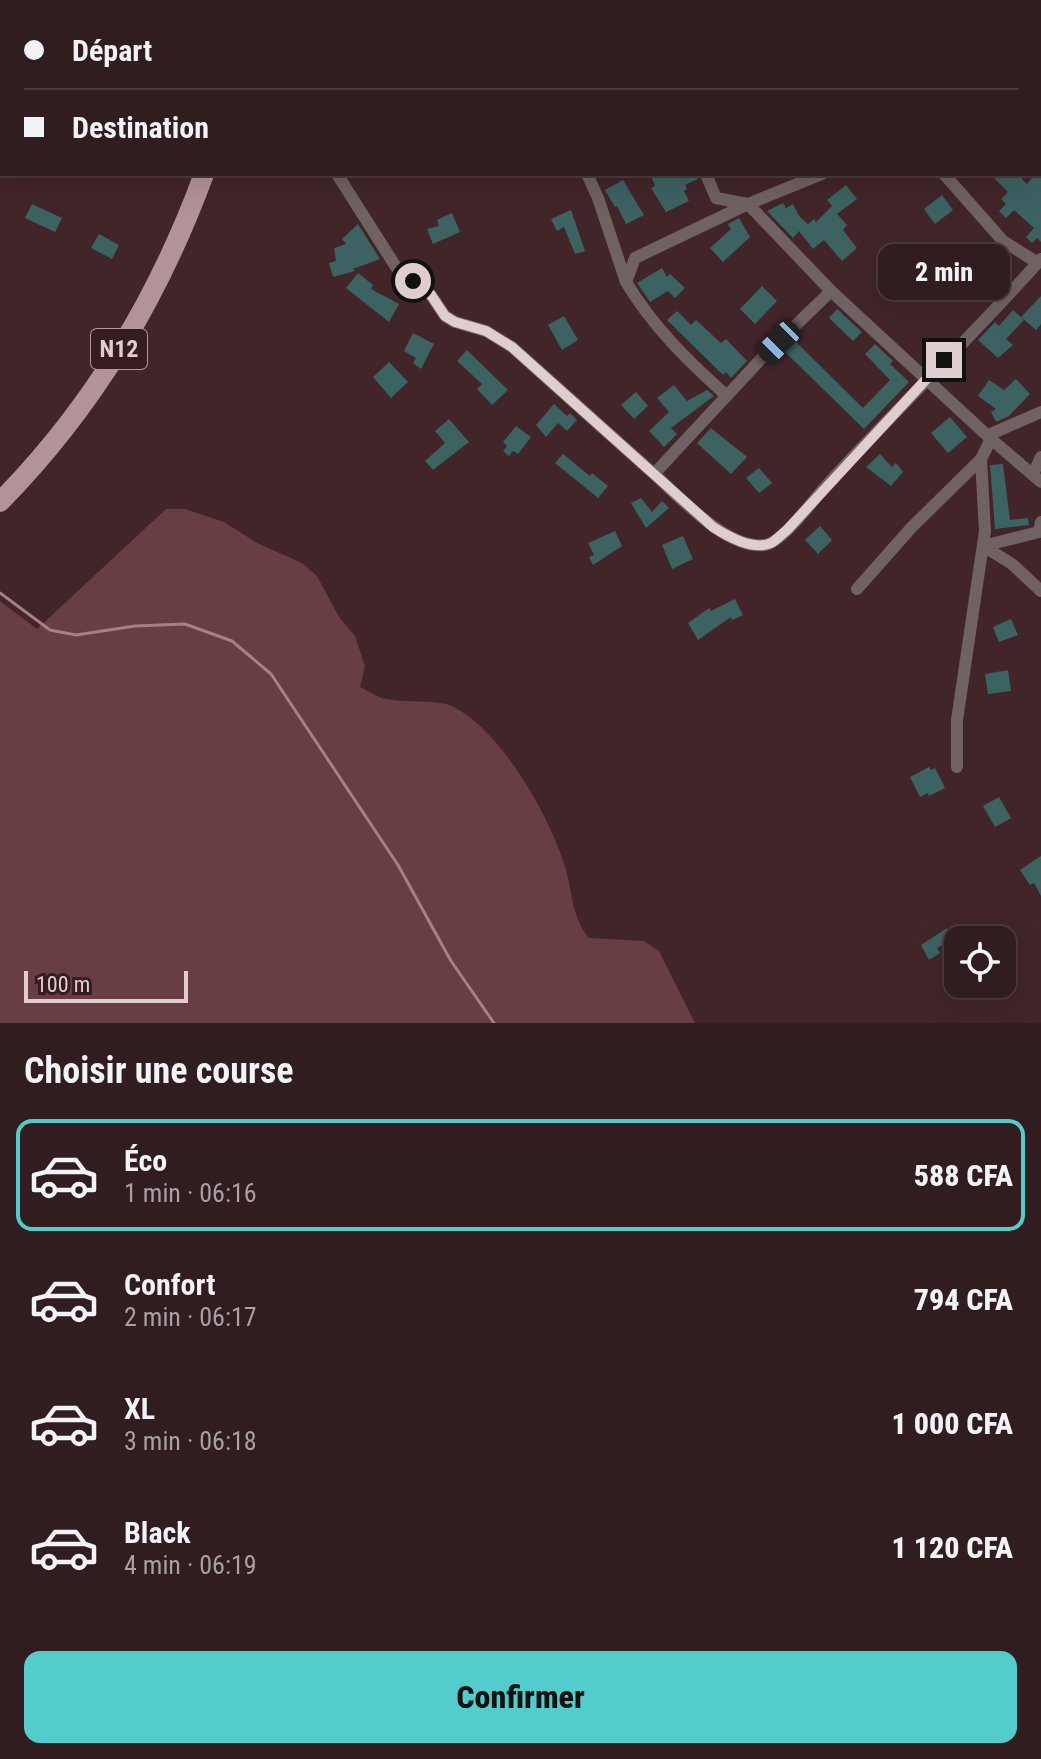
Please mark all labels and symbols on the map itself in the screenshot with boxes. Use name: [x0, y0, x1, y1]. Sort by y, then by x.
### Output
callout: 2 min: [878, 244, 1010, 300]
route start: [395, 263, 431, 299]
car: [754, 317, 804, 367]
road number: N12: [91, 329, 147, 369]
route end: [926, 342, 962, 378]
scale bar: [24, 967, 188, 1003]

